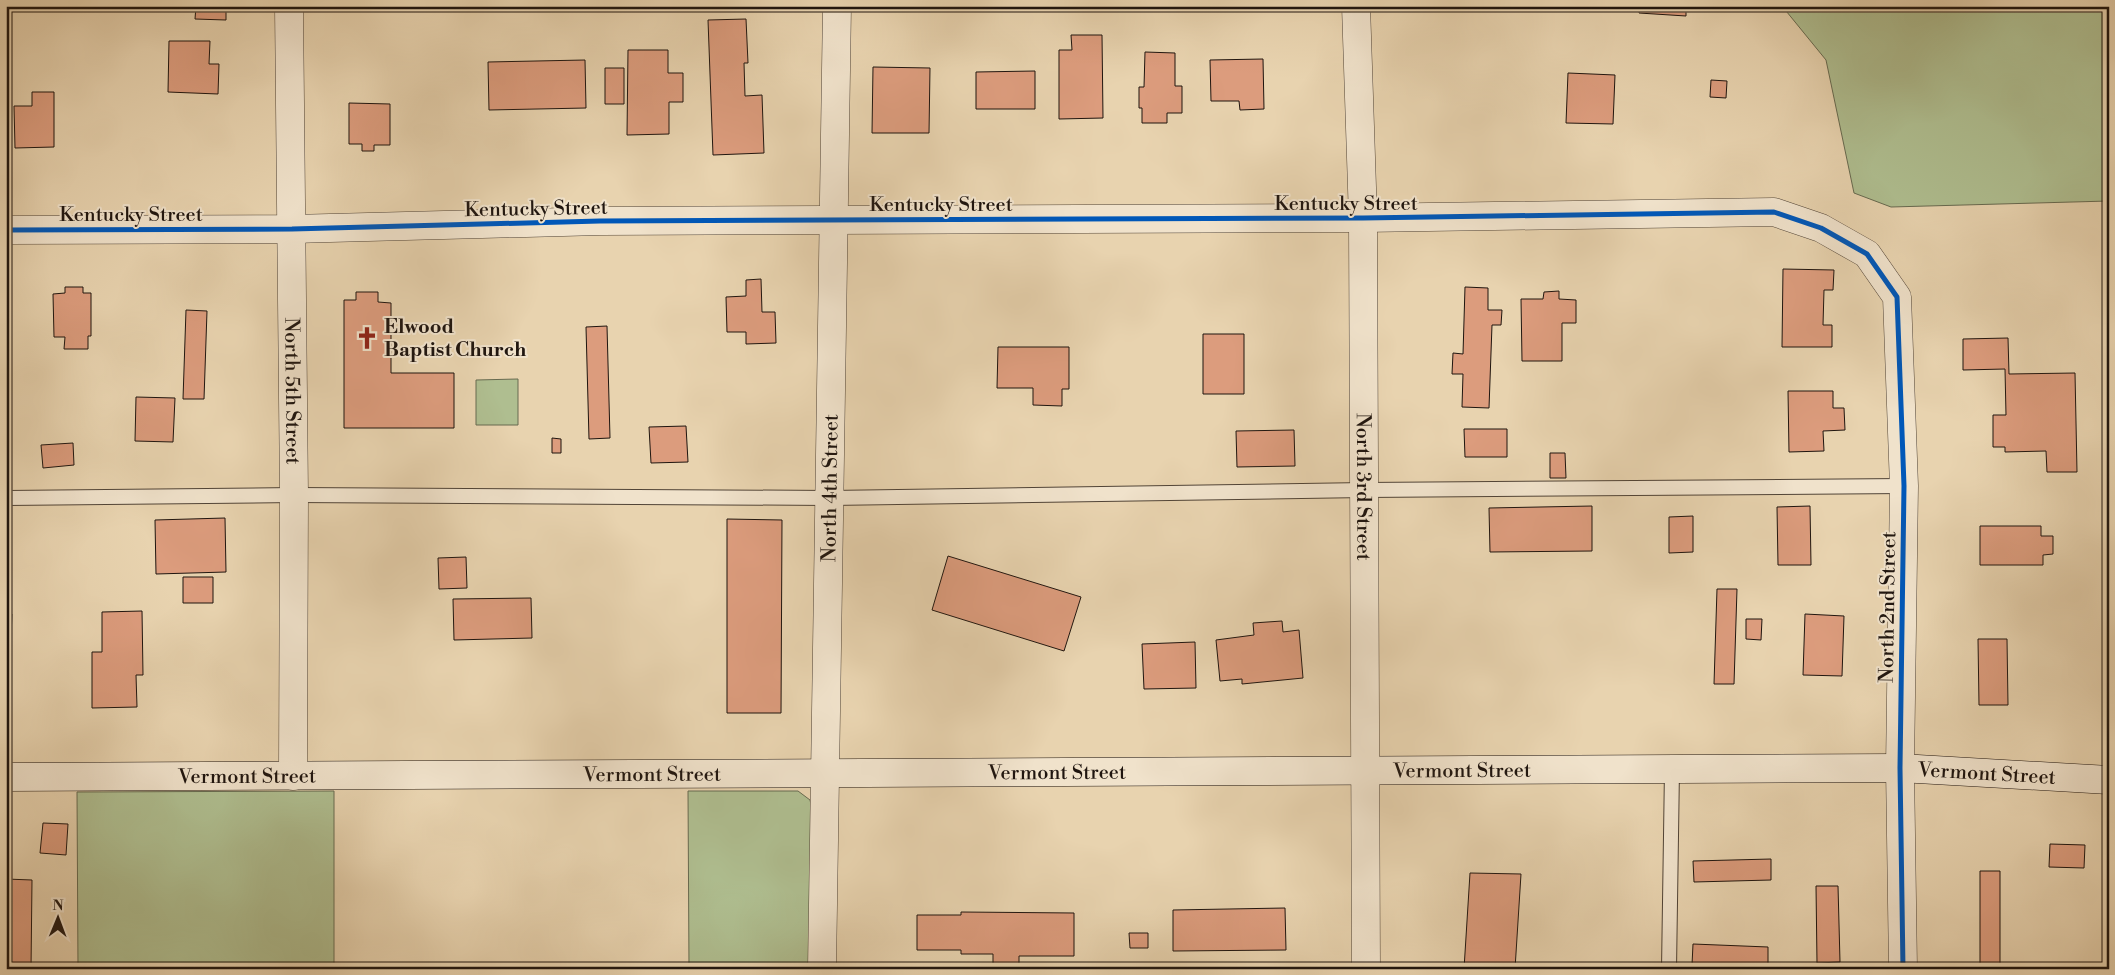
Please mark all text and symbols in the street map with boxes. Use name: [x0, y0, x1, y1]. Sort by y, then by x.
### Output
street label: Kentucky Street: [1274, 192, 1418, 217]
street label: Kentucky Street: [869, 193, 1013, 218]
street label: Kentucky Street: [464, 196, 608, 223]
street label: Kentucky Street: [59, 203, 203, 228]
place label: Elwood Baptist Church: [384, 315, 527, 363]
street label: North 5th Street: [278, 317, 305, 465]
church icon: Elwood Baptist Church: [354, 325, 380, 351]
street label: North 3rd Street: [1350, 413, 1375, 561]
street label: North 4th Street: [817, 414, 845, 562]
street label: North 2nd Street: [1875, 531, 1902, 683]
street label: Vermont Street: [1916, 758, 2056, 791]
street label: Vermont Street: [1392, 759, 1531, 784]
street label: Vermont Street: [987, 761, 1126, 786]
street label: Vermont Street: [582, 763, 721, 788]
street label: Vermont Street: [177, 765, 316, 790]
north arrow: [32, 892, 82, 942]
text: N: [53, 897, 64, 915]

